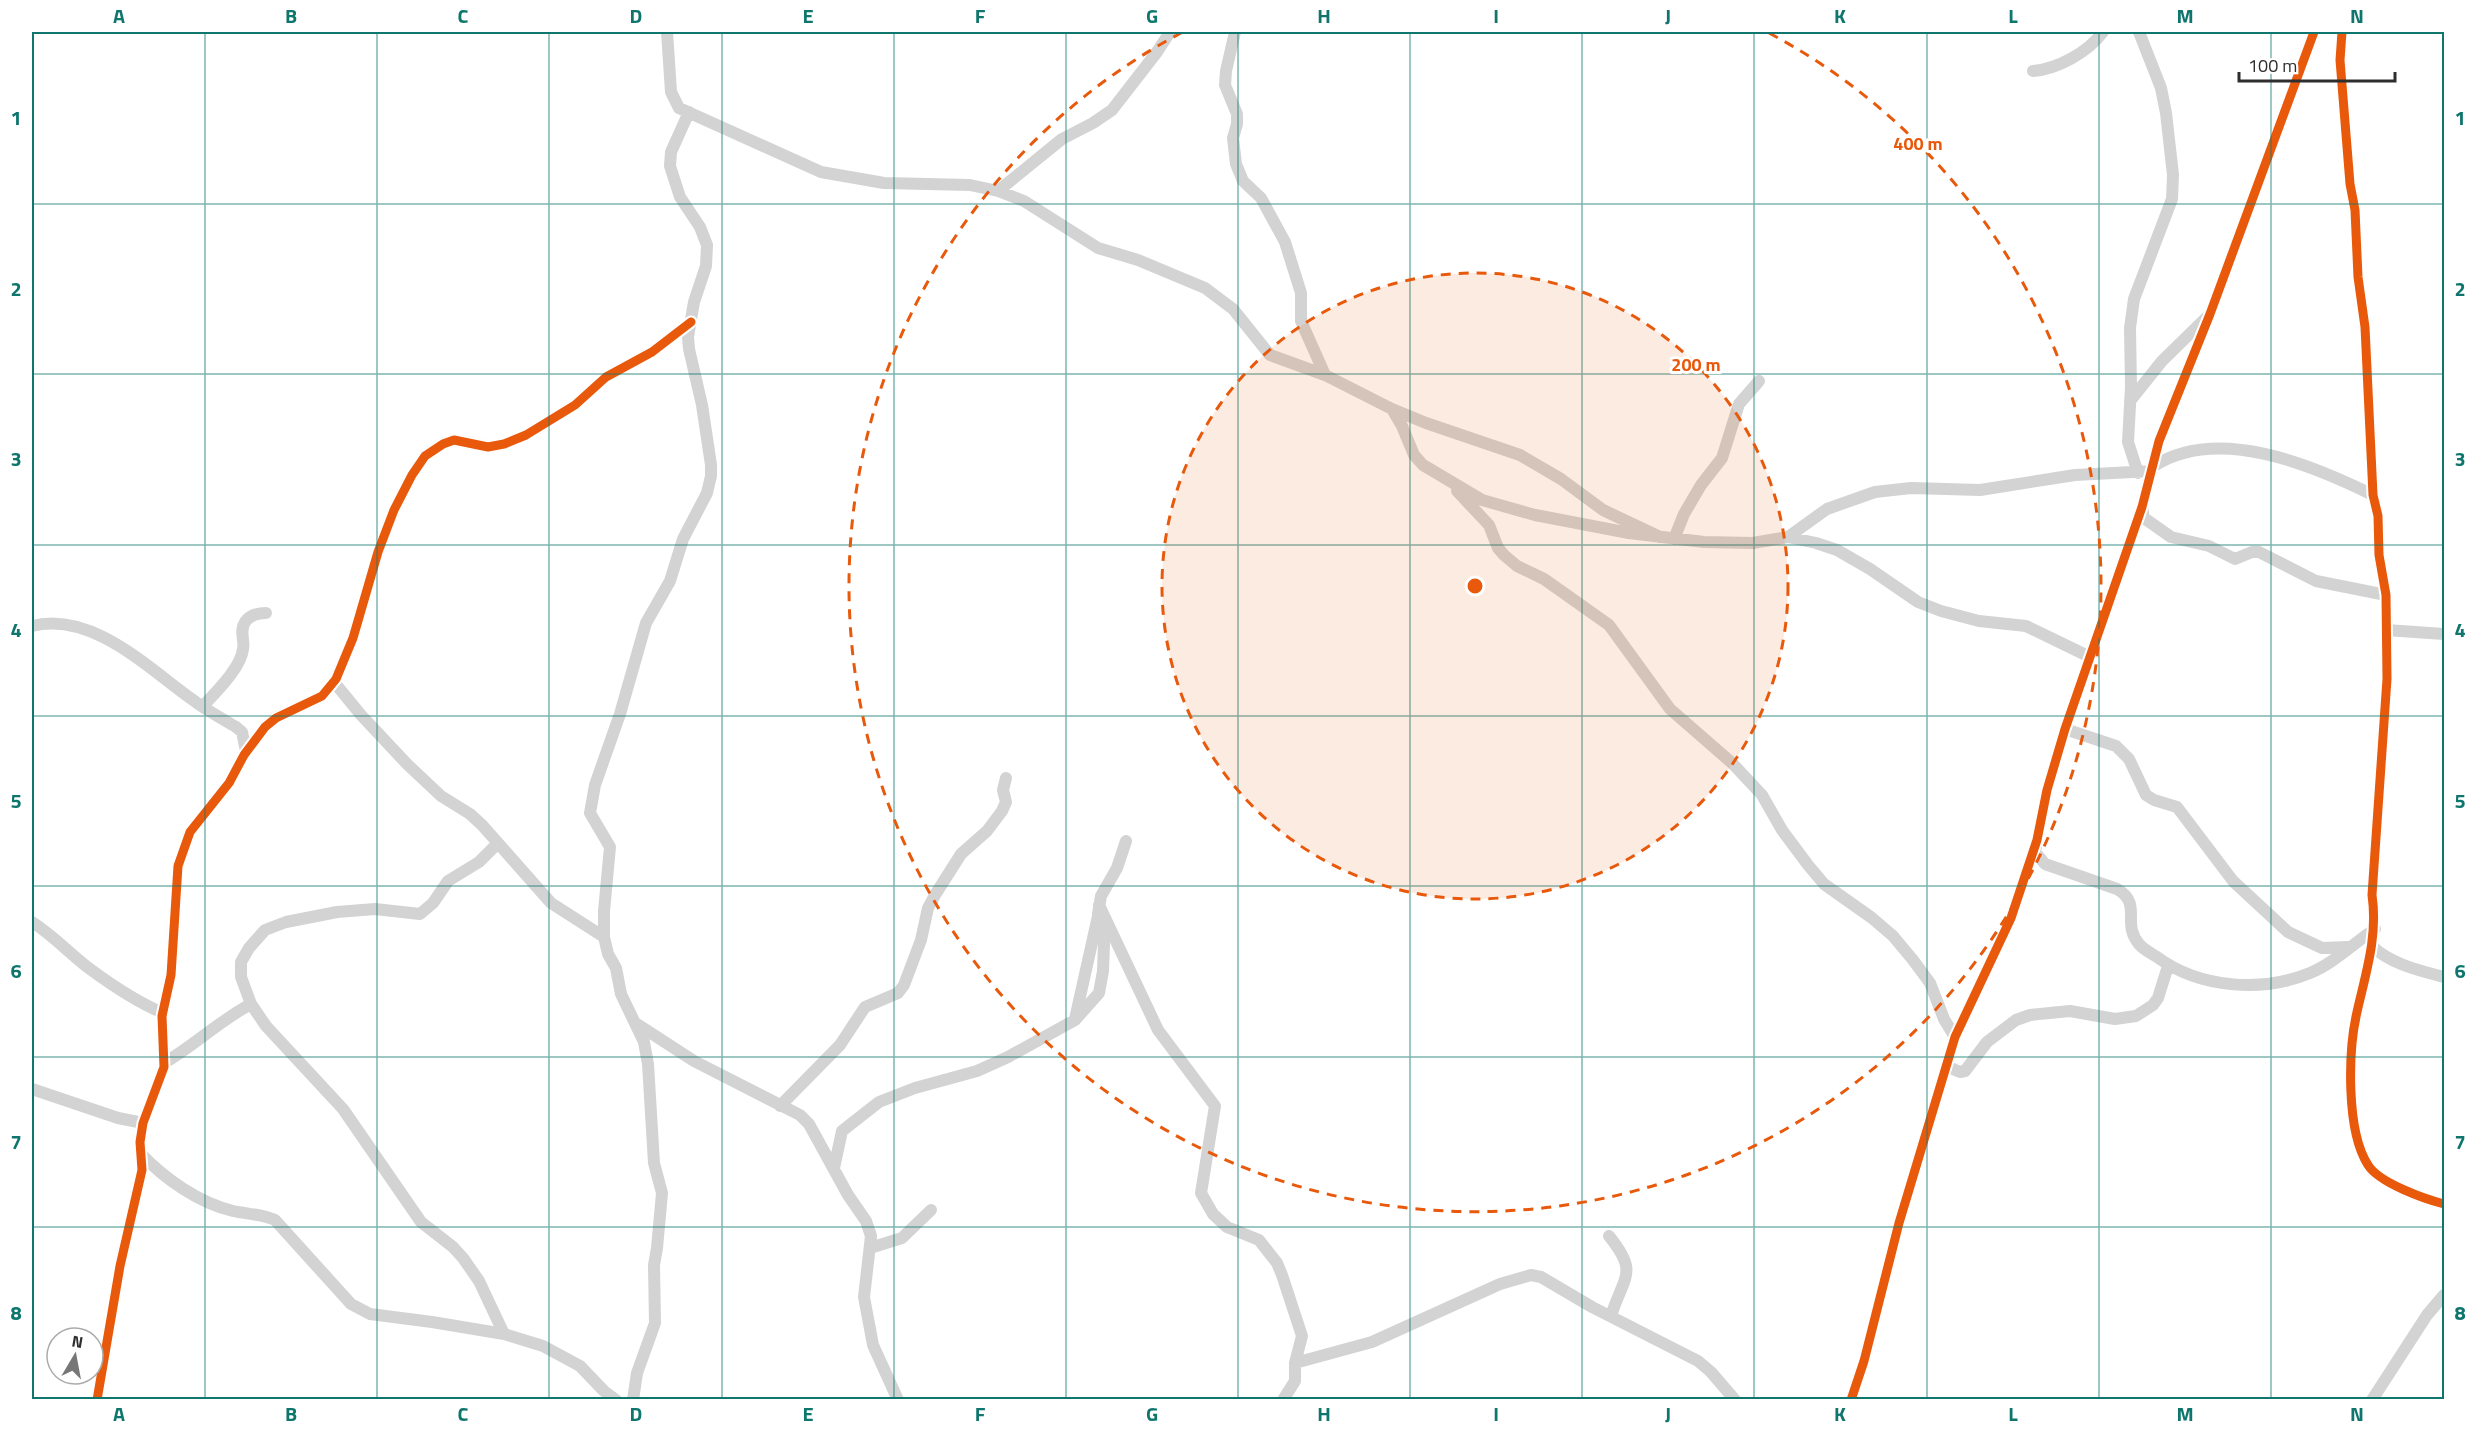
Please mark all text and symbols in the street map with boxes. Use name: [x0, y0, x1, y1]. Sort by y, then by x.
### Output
text: A: [113, 0, 125, 31]
text: B: [285, 0, 297, 31]
text: C: [458, 0, 469, 31]
text: D: [630, 0, 642, 31]
text: E: [802, 0, 814, 31]
text: F: [975, 0, 986, 31]
text: G: [1146, 0, 1158, 31]
text: H: [1317, 0, 1331, 31]
text: I: [1493, 0, 1499, 31]
text: J: [1665, 0, 1671, 31]
text: K: [1834, 0, 1846, 31]
text: L: [2008, 0, 2018, 31]
text: M: [2176, 0, 2194, 31]
text: N: [2350, 0, 2364, 31]
scale bar: [2239, 45, 2395, 83]
text: 100 m: [2248, 52, 2297, 79]
text: 1: [10, 102, 22, 133]
text: 1: [2454, 102, 2466, 133]
text: 400 m: [1893, 130, 1943, 157]
text: 2: [10, 273, 22, 304]
text: 2: [2454, 273, 2466, 304]
text: 200 m: [1671, 351, 1721, 378]
text: 3: [10, 443, 22, 474]
text: 3: [2454, 443, 2466, 474]
centre of rings: [1465, 576, 1485, 596]
text: 4: [10, 614, 22, 645]
text: 4: [2454, 614, 2466, 645]
text: 5: [10, 785, 22, 816]
text: 5: [2454, 785, 2466, 816]
text: 6: [10, 955, 22, 986]
text: 6: [2454, 955, 2466, 986]
text: 7: [10, 1126, 22, 1157]
text: 7: [2454, 1126, 2466, 1157]
text: 8: [10, 1297, 22, 1328]
text: 8: [2454, 1297, 2466, 1328]
north arrow: [45, 1326, 105, 1386]
text: N: [70, 1328, 85, 1354]
text: A: [113, 1398, 125, 1429]
text: B: [285, 1398, 297, 1429]
text: C: [458, 1398, 469, 1429]
text: D: [630, 1398, 642, 1429]
text: E: [802, 1398, 814, 1429]
text: F: [975, 1398, 986, 1429]
text: G: [1146, 1398, 1158, 1429]
text: H: [1317, 1398, 1331, 1429]
text: I: [1493, 1398, 1499, 1429]
text: J: [1665, 1398, 1671, 1429]
text: K: [1834, 1398, 1846, 1429]
text: L: [2008, 1398, 2018, 1429]
text: M: [2176, 1398, 2194, 1429]
text: N: [2350, 1398, 2364, 1429]

